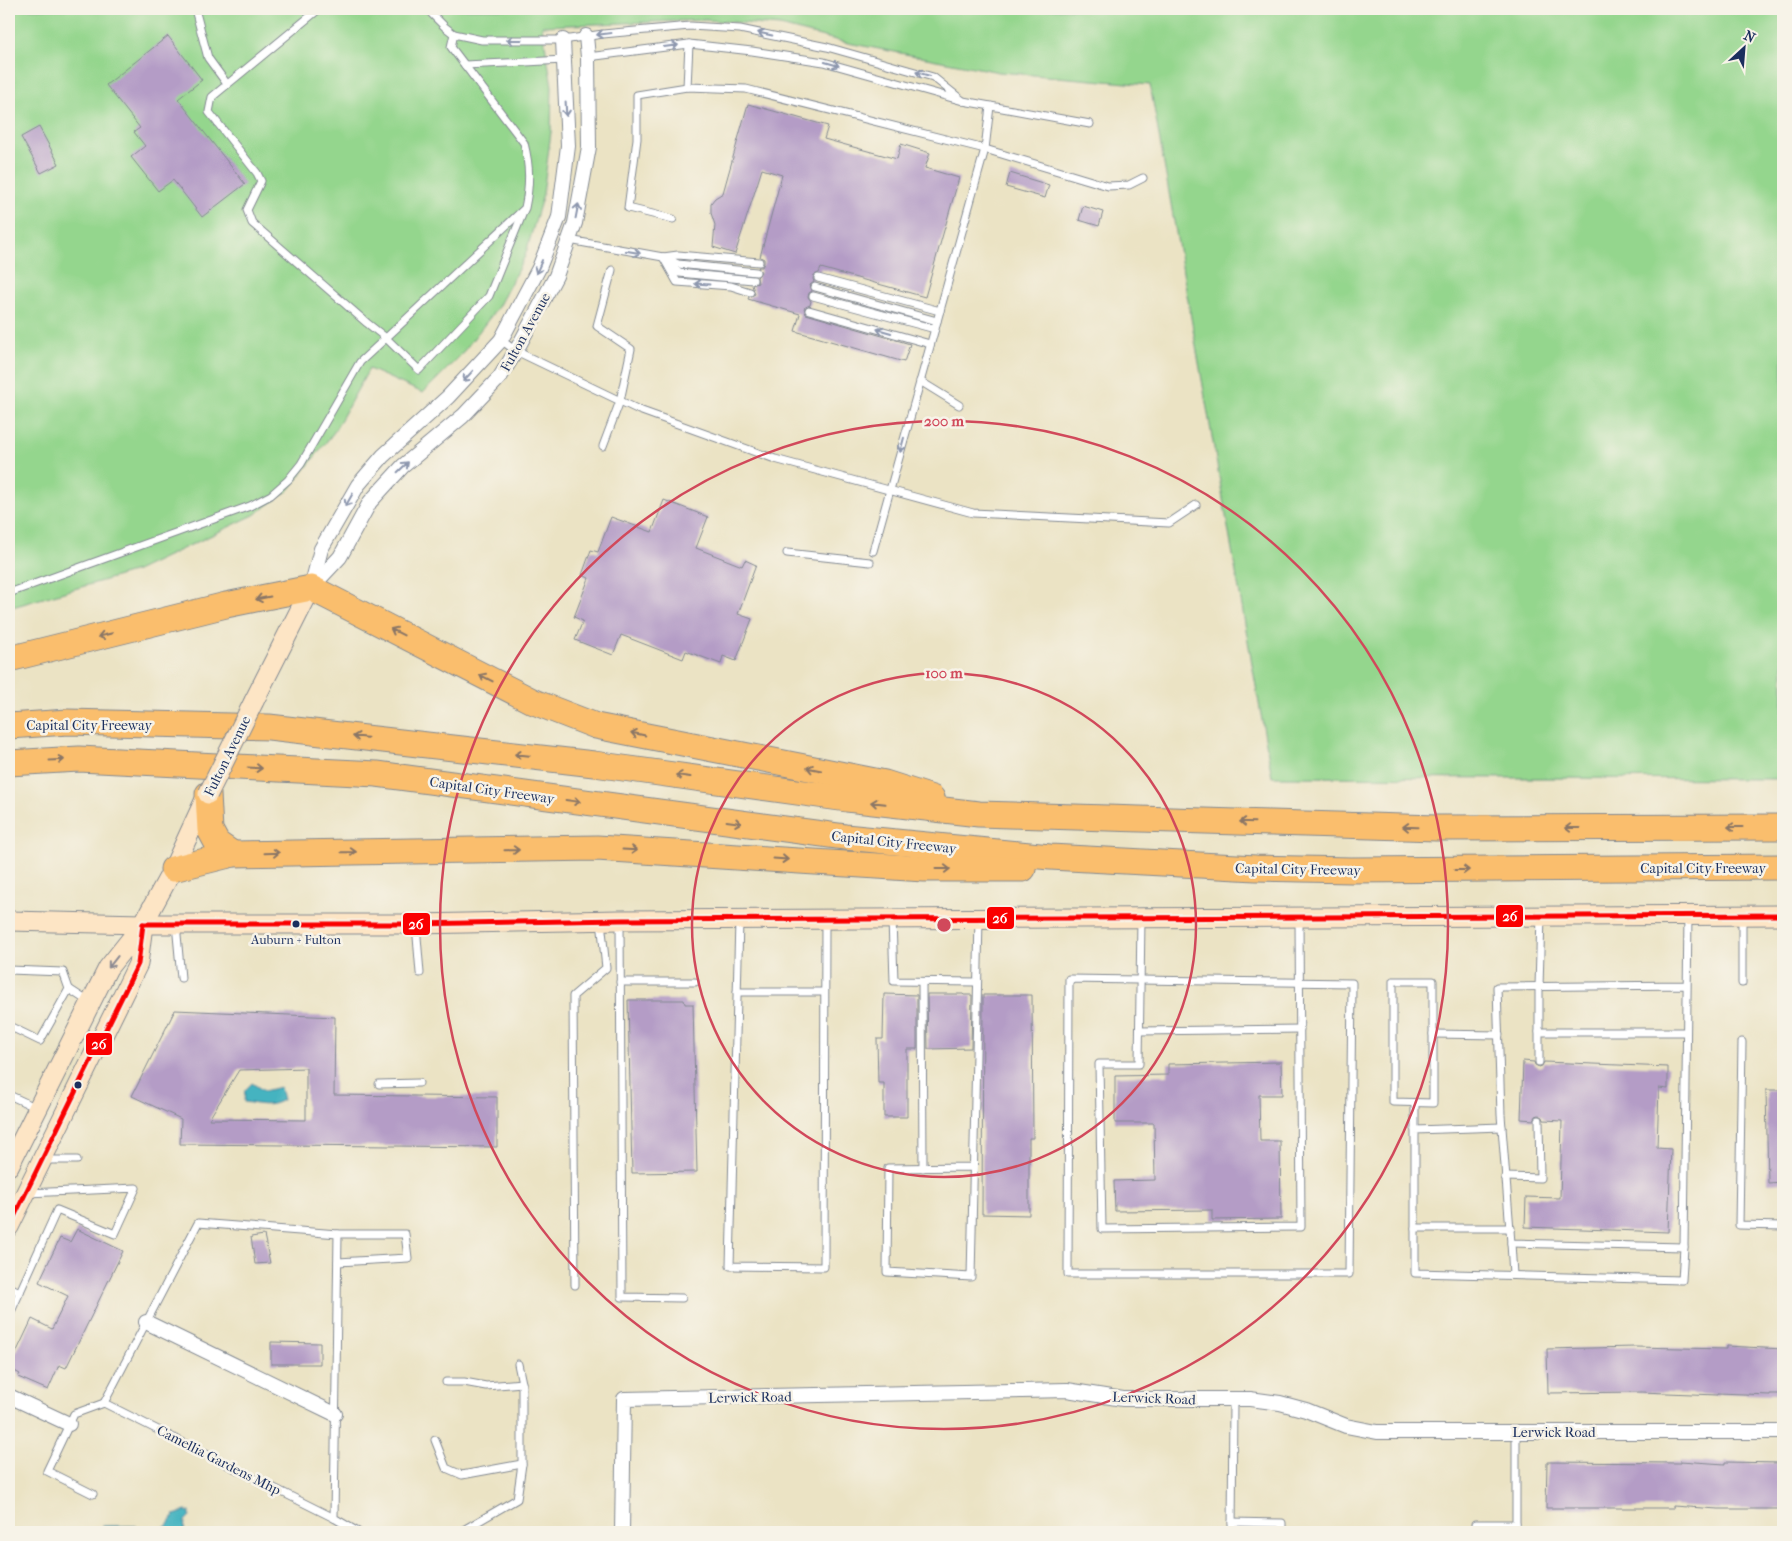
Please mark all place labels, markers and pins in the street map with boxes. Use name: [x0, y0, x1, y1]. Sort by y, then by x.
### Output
centre of rings: [935, 916, 953, 934]
marker: Auburn + Fulton: [291, 919, 301, 929]
place label: Auburn + Fulton: [250, 932, 341, 947]
unlabelled marker: [73, 1080, 83, 1090]

